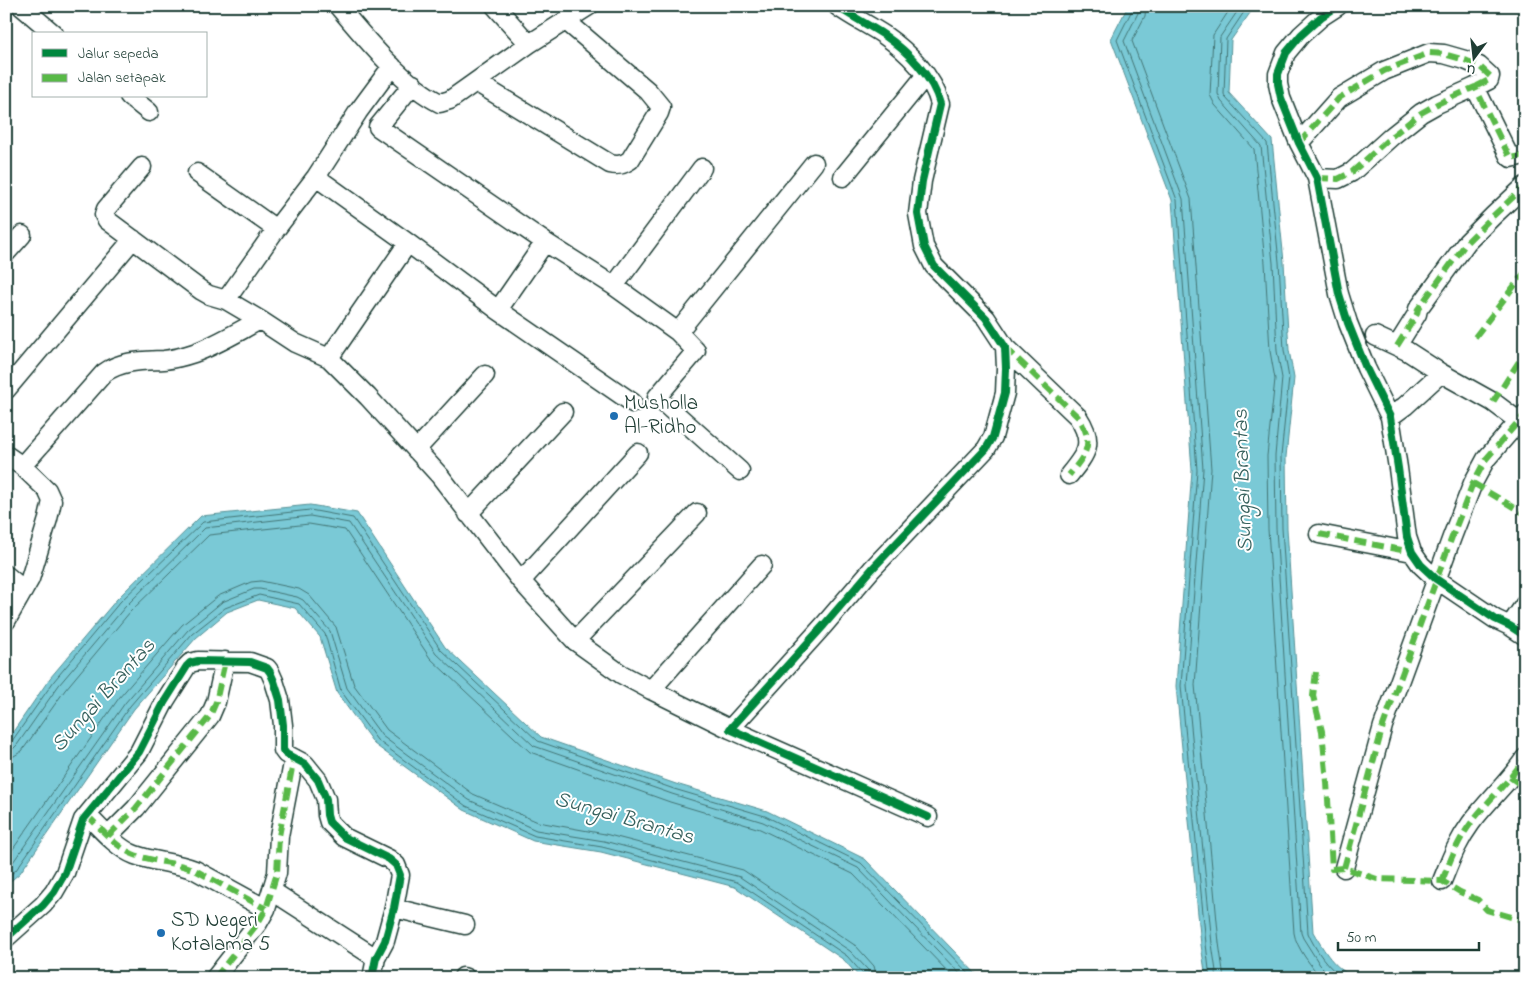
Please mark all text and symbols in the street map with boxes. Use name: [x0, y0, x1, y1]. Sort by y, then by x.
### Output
legend: [32, 32, 208, 98]
north arrow: [1448, 32, 1498, 82]
text: Jalur sepeda: [78, 43, 159, 65]
text: U: [1464, 58, 1478, 80]
text: Jalan setapak: [78, 67, 166, 89]
place label: Musholla Al-Ridho: [624, 389, 698, 443]
water label: Sungai Brantas: [1225, 408, 1262, 553]
marker: Musholla Al-Ridho: [608, 410, 620, 422]
water label: Sungai Brantas: [44, 631, 164, 760]
water label: Sungai Brantas: [551, 784, 698, 854]
place label: SD Negeri Kotalama 5: [171, 906, 270, 960]
scale bar: [1338, 919, 1480, 951]
marker: SD Negeri Kotalama 5: [155, 927, 167, 939]
text: 50 m: [1346, 927, 1377, 949]

